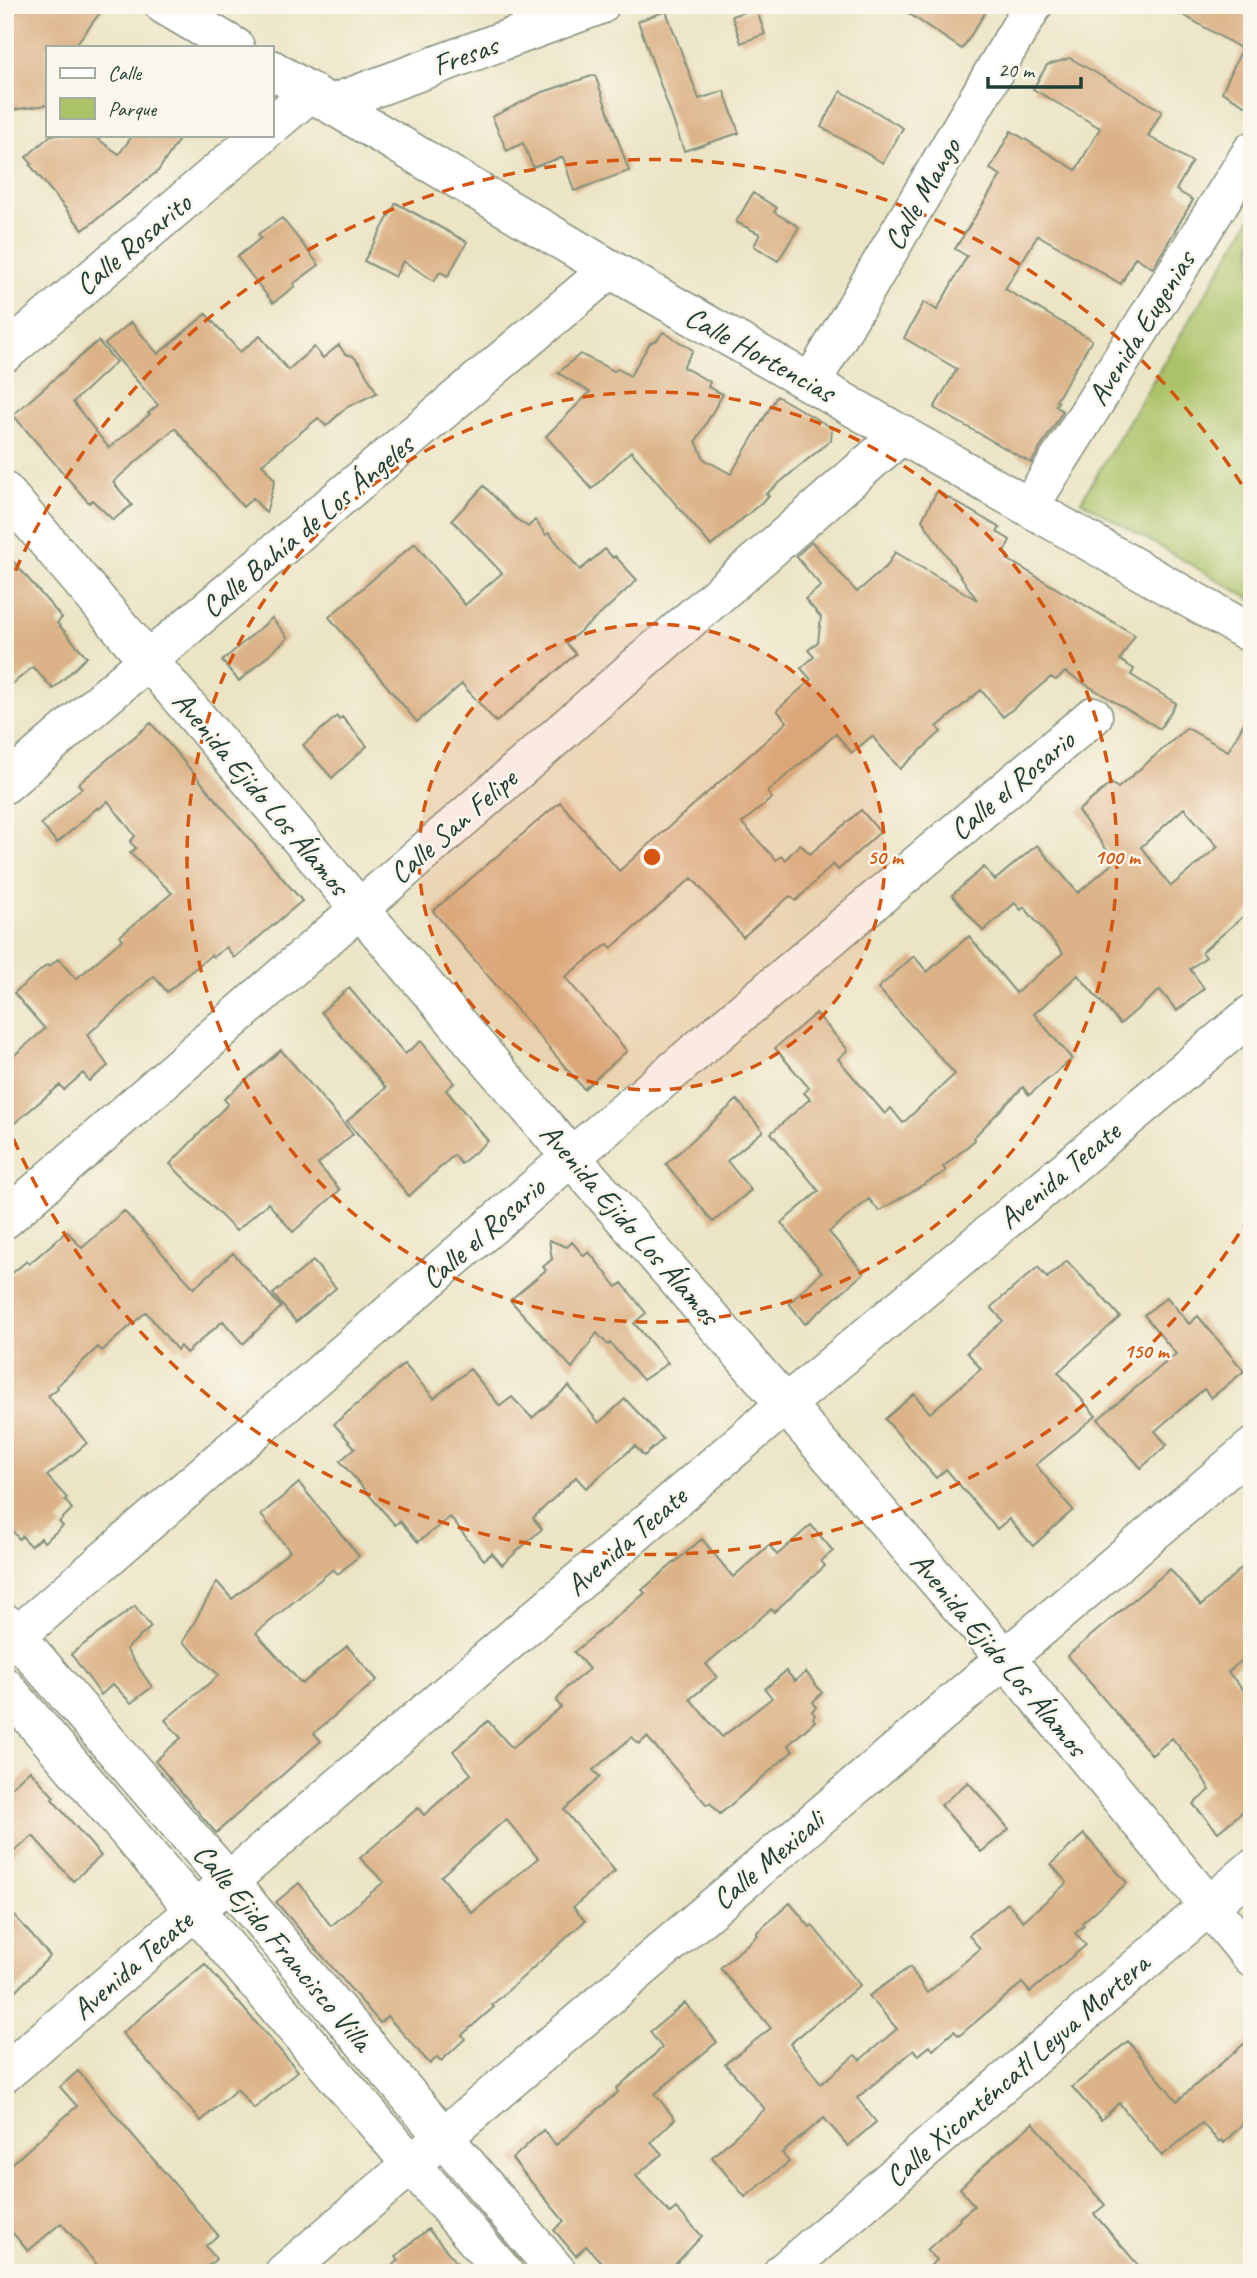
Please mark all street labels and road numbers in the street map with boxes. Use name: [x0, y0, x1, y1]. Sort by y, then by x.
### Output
street label: Fresas: [427, 25, 505, 84]
street label: Calle Mango: [875, 130, 970, 257]
street label: Calle Rosarito: [67, 183, 200, 304]
street label: Avenida Eugenias: [1079, 241, 1205, 412]
street label: Calle Hortencias: [679, 297, 844, 412]
street label: Calle Bahía de Los Ángeles: [193, 424, 423, 626]
street label: Avenida Ejido Los Álamos: [164, 683, 359, 905]
street label: Calle el Rosario: [942, 721, 1084, 848]
street label: Calle San Felipe: [381, 759, 527, 892]
street label: Avenida Tecate: [990, 1111, 1130, 1237]
street label: Avenida Ejido Los Álamos: [532, 1115, 730, 1335]
street label: Calle el Rosario: [413, 1168, 554, 1297]
street label: Avenida Tecate: [558, 1477, 696, 1604]
street label: Avenida Ejido Los Álamos: [902, 1544, 1097, 1766]
street label: Calle Mexicali: [704, 1800, 835, 1918]
street label: Calle Ejido Francisco Villa: [185, 1835, 383, 2061]
street label: Avenida Tecate: [64, 1901, 202, 2028]
street label: Calle Xiconténcatl Leyva Mortera: [877, 1943, 1159, 2195]

